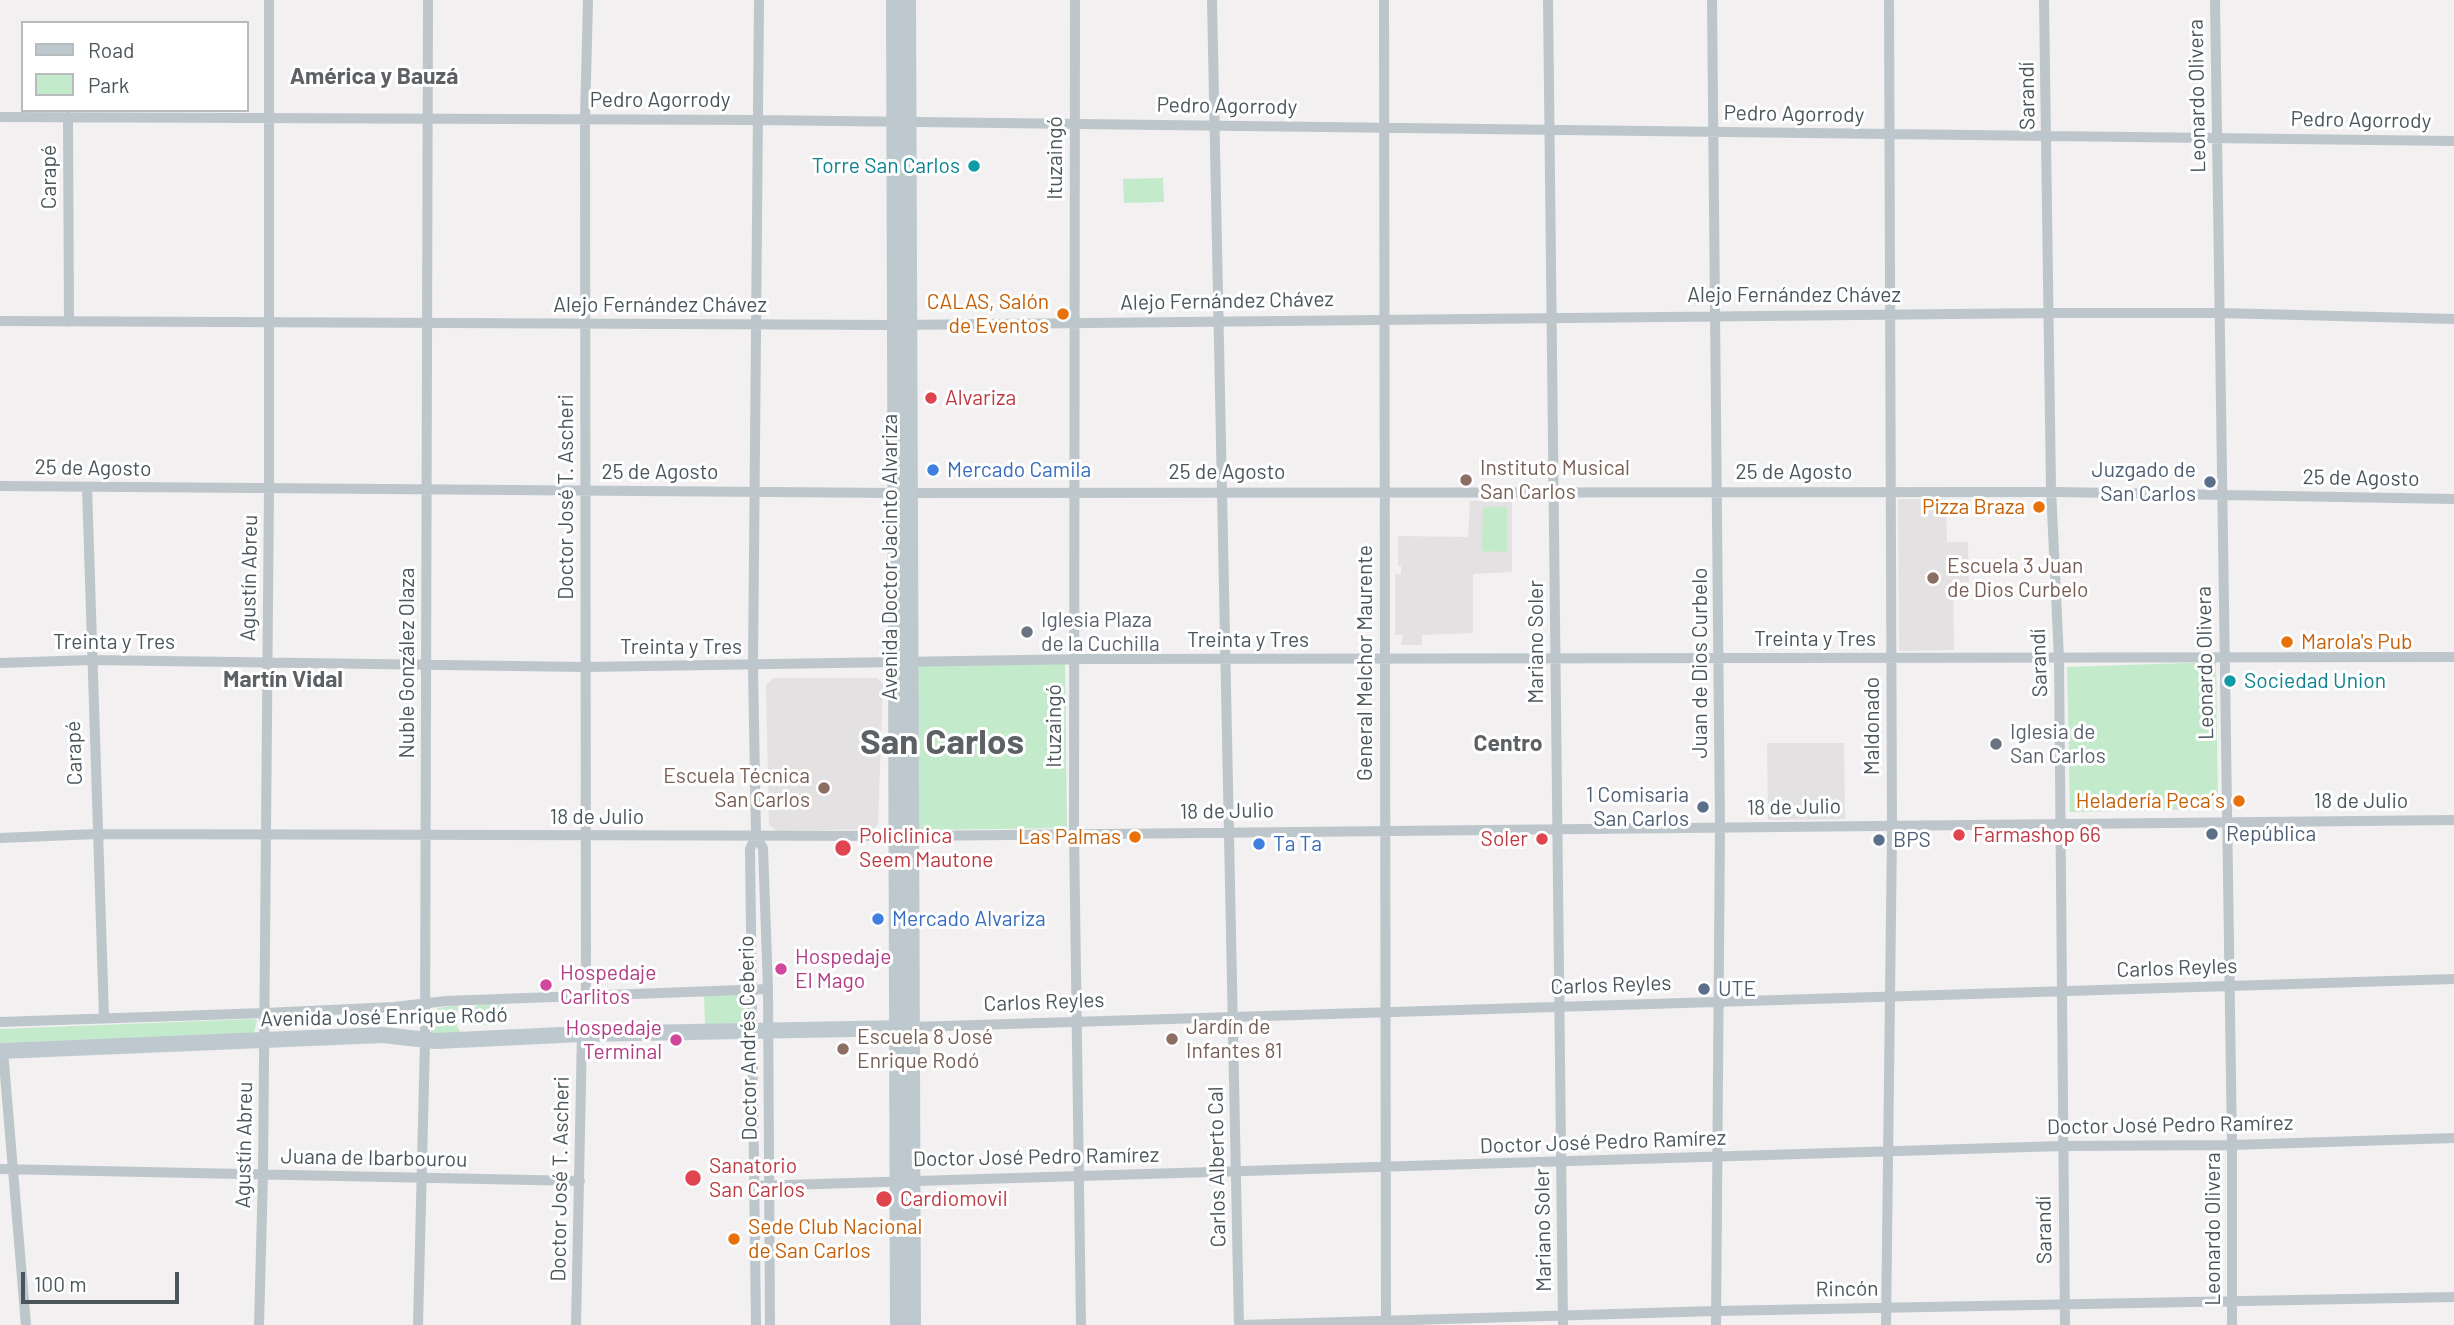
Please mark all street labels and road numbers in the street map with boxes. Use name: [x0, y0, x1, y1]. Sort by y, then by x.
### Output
street label: Leonardo Olivera: [2183, 19, 2211, 173]
street label: Sarandí: [2014, 62, 2040, 130]
street label: Pedro Agorrody: [590, 87, 730, 113]
street label: Pedro Agorrody: [1156, 92, 1298, 120]
street label: Pedro Agorrody: [1723, 100, 1865, 128]
street label: Pedro Agorrody: [2290, 106, 2432, 134]
street label: Ituzaingó: [1042, 116, 1068, 200]
street label: Carapé: [36, 145, 62, 209]
street label: Alejo Fernández Chávez: [1687, 282, 1901, 308]
street label: Alejo Fernández Chávez: [1120, 287, 1334, 315]
street label: Alejo Fernández Chávez: [553, 292, 767, 318]
street label: Doctor José T. Ascheri: [553, 394, 579, 600]
street label: Avenida Doctor Jacinto Alvariza: [877, 414, 903, 700]
street label: 25 de Agosto: [34, 454, 152, 482]
street label: 25 de Agosto: [602, 459, 718, 485]
street label: 25 de Agosto: [1169, 459, 1285, 485]
street label: 25 de Agosto: [1736, 459, 1852, 485]
street label: 25 de Agosto: [2302, 464, 2420, 492]
street label: Agustín Abreu: [235, 514, 263, 642]
street label: General Melchor Maurente: [1352, 545, 1378, 781]
street label: Nuble González Olaza: [394, 567, 420, 759]
street label: Juan de Dios Curbelo: [1687, 568, 1713, 758]
street label: Mariano Soler: [1523, 580, 1549, 704]
street label: Leonardo Olivera: [2191, 586, 2219, 740]
street label: Treinta y Tres: [1754, 626, 1876, 652]
street label: Treinta y Tres: [1187, 627, 1309, 653]
street label: Sarandí: [2025, 628, 2053, 698]
street label: Treinta y Tres: [53, 629, 175, 655]
street label: Treinta y Tres: [620, 634, 742, 660]
street label: Maldonado: [1859, 677, 1885, 775]
street label: Ituzaingó: [1041, 684, 1067, 768]
street label: Carapé: [60, 720, 88, 786]
street label: 18 de Julio: [2314, 788, 2408, 814]
street label: 18 de Julio: [1747, 794, 1841, 820]
street label: 18 de Julio: [1180, 798, 1274, 824]
street label: 18 de Julio: [550, 804, 644, 830]
street label: Doctor Andrés Ceberio: [734, 935, 762, 1141]
street label: Carlos Reyles: [2116, 953, 2238, 983]
street label: Carlos Reyles: [1550, 970, 1672, 1000]
street label: Carlos Reyles: [983, 987, 1105, 1017]
street label: Avenida José Enrique Rodó: [260, 1002, 508, 1032]
street label: Doctor José T. Ascheri: [546, 1076, 574, 1282]
street label: Agustín Abreu: [230, 1081, 258, 1209]
street label: Carlos Alberto Cal: [1203, 1086, 1231, 1248]
street label: Doctor José Pedro Ramírez: [2047, 1110, 2293, 1140]
street label: Doctor José Pedro Ramírez: [1479, 1125, 1727, 1159]
street label: Doctor José Pedro Ramírez: [913, 1142, 1159, 1172]
street label: Juana de Ibarbourou: [280, 1144, 468, 1172]
street label: Leonardo Olivera: [2200, 1152, 2226, 1306]
street label: Mariano Soler: [1529, 1168, 1557, 1292]
street label: Sarandí: [2031, 1196, 2057, 1264]
street label: Rincón: [1815, 1276, 1879, 1302]

